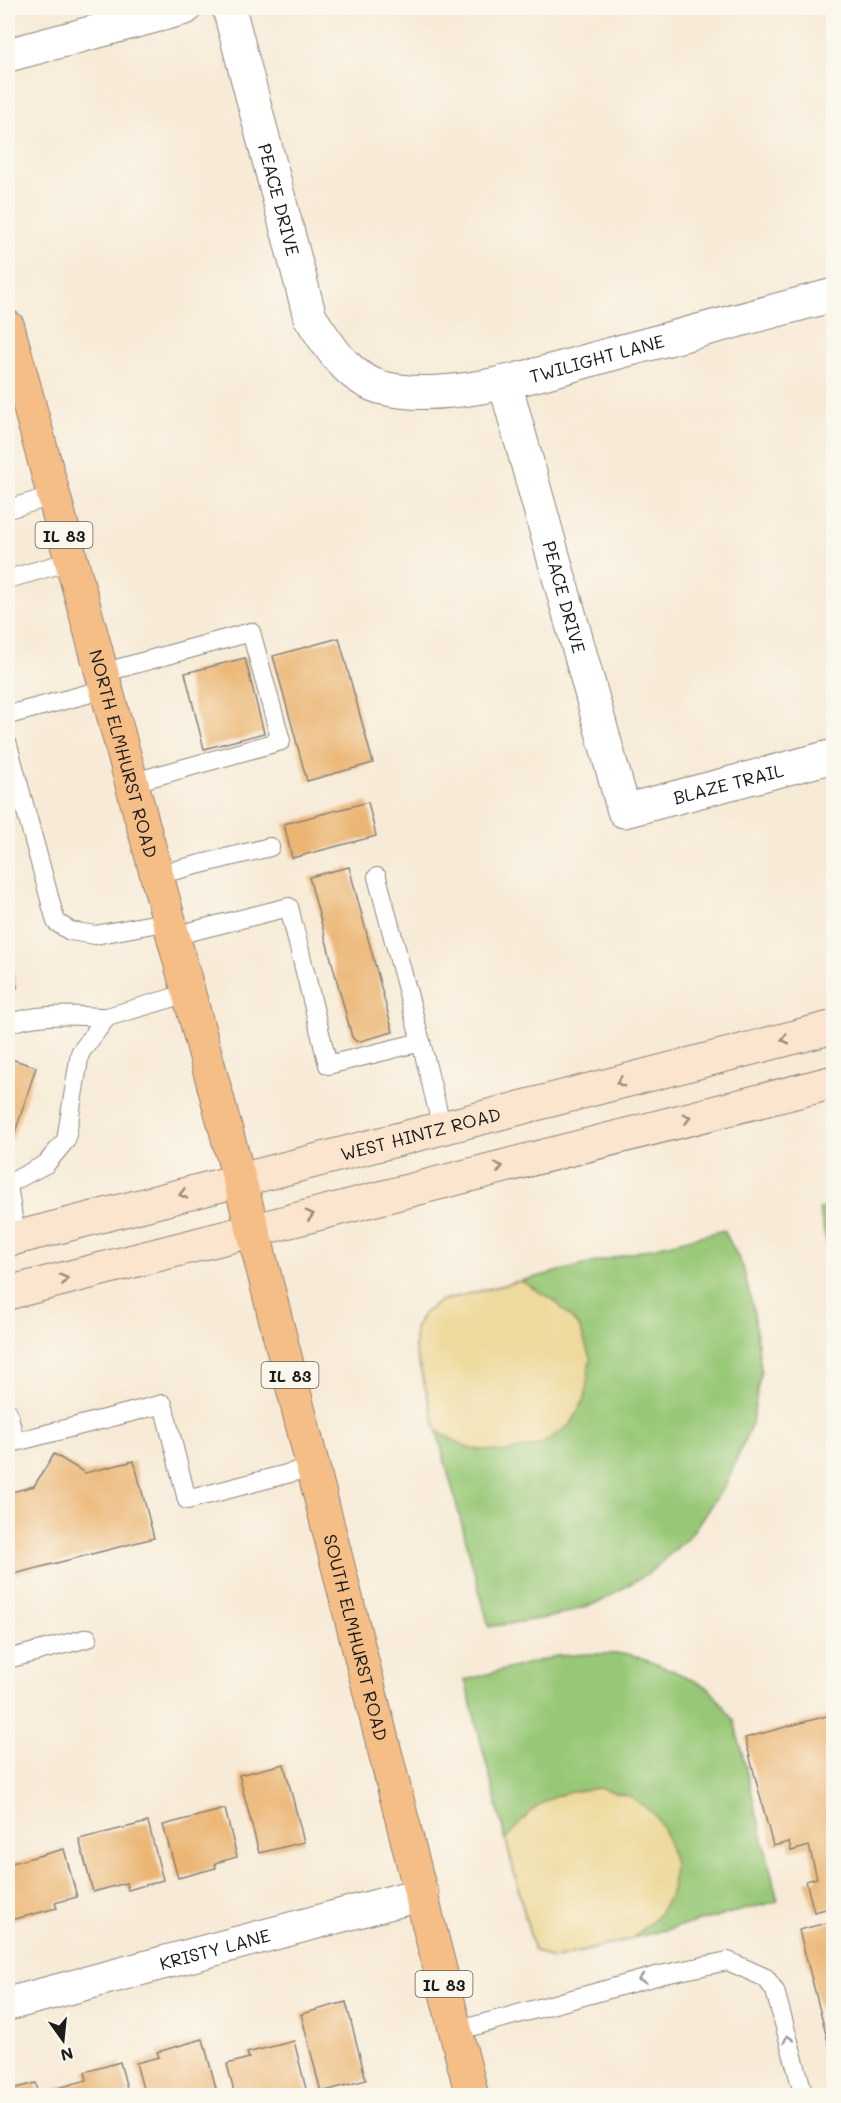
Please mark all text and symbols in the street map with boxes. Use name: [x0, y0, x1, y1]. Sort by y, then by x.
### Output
street label: PEACE DRIVE: [253, 141, 305, 258]
street label: TWILIGHT LANE: [527, 328, 667, 388]
road number: IL 83: [36, 522, 92, 548]
street label: PEACE DRIVE: [537, 538, 591, 656]
street label: NORTH ELMHURST ROAD: [84, 647, 163, 860]
street label: BLAZE TRAIL: [671, 758, 786, 810]
one-way arrow: [781, 1032, 791, 1045]
one-way arrow: [615, 1074, 625, 1087]
street label: WEST HINTZ ROAD: [338, 1101, 503, 1166]
one-way arrow: [682, 1113, 692, 1125]
one-way arrow: [493, 1161, 503, 1174]
one-way arrow: [178, 1187, 189, 1199]
one-way arrow: [305, 1210, 315, 1223]
one-way arrow: [59, 1273, 69, 1286]
road number: IL 83: [262, 1362, 318, 1388]
street label: SOUTH ELMHURST ROAD: [318, 1532, 394, 1743]
street label: KRISTY LANE: [157, 1923, 273, 1975]
road number: IL 83: [416, 1971, 472, 1997]
one-way arrow: [637, 1972, 647, 1985]
north arrow: [33, 2010, 93, 2070]
one-way arrow: [783, 2034, 796, 2044]
text: N: [58, 2043, 76, 2067]

